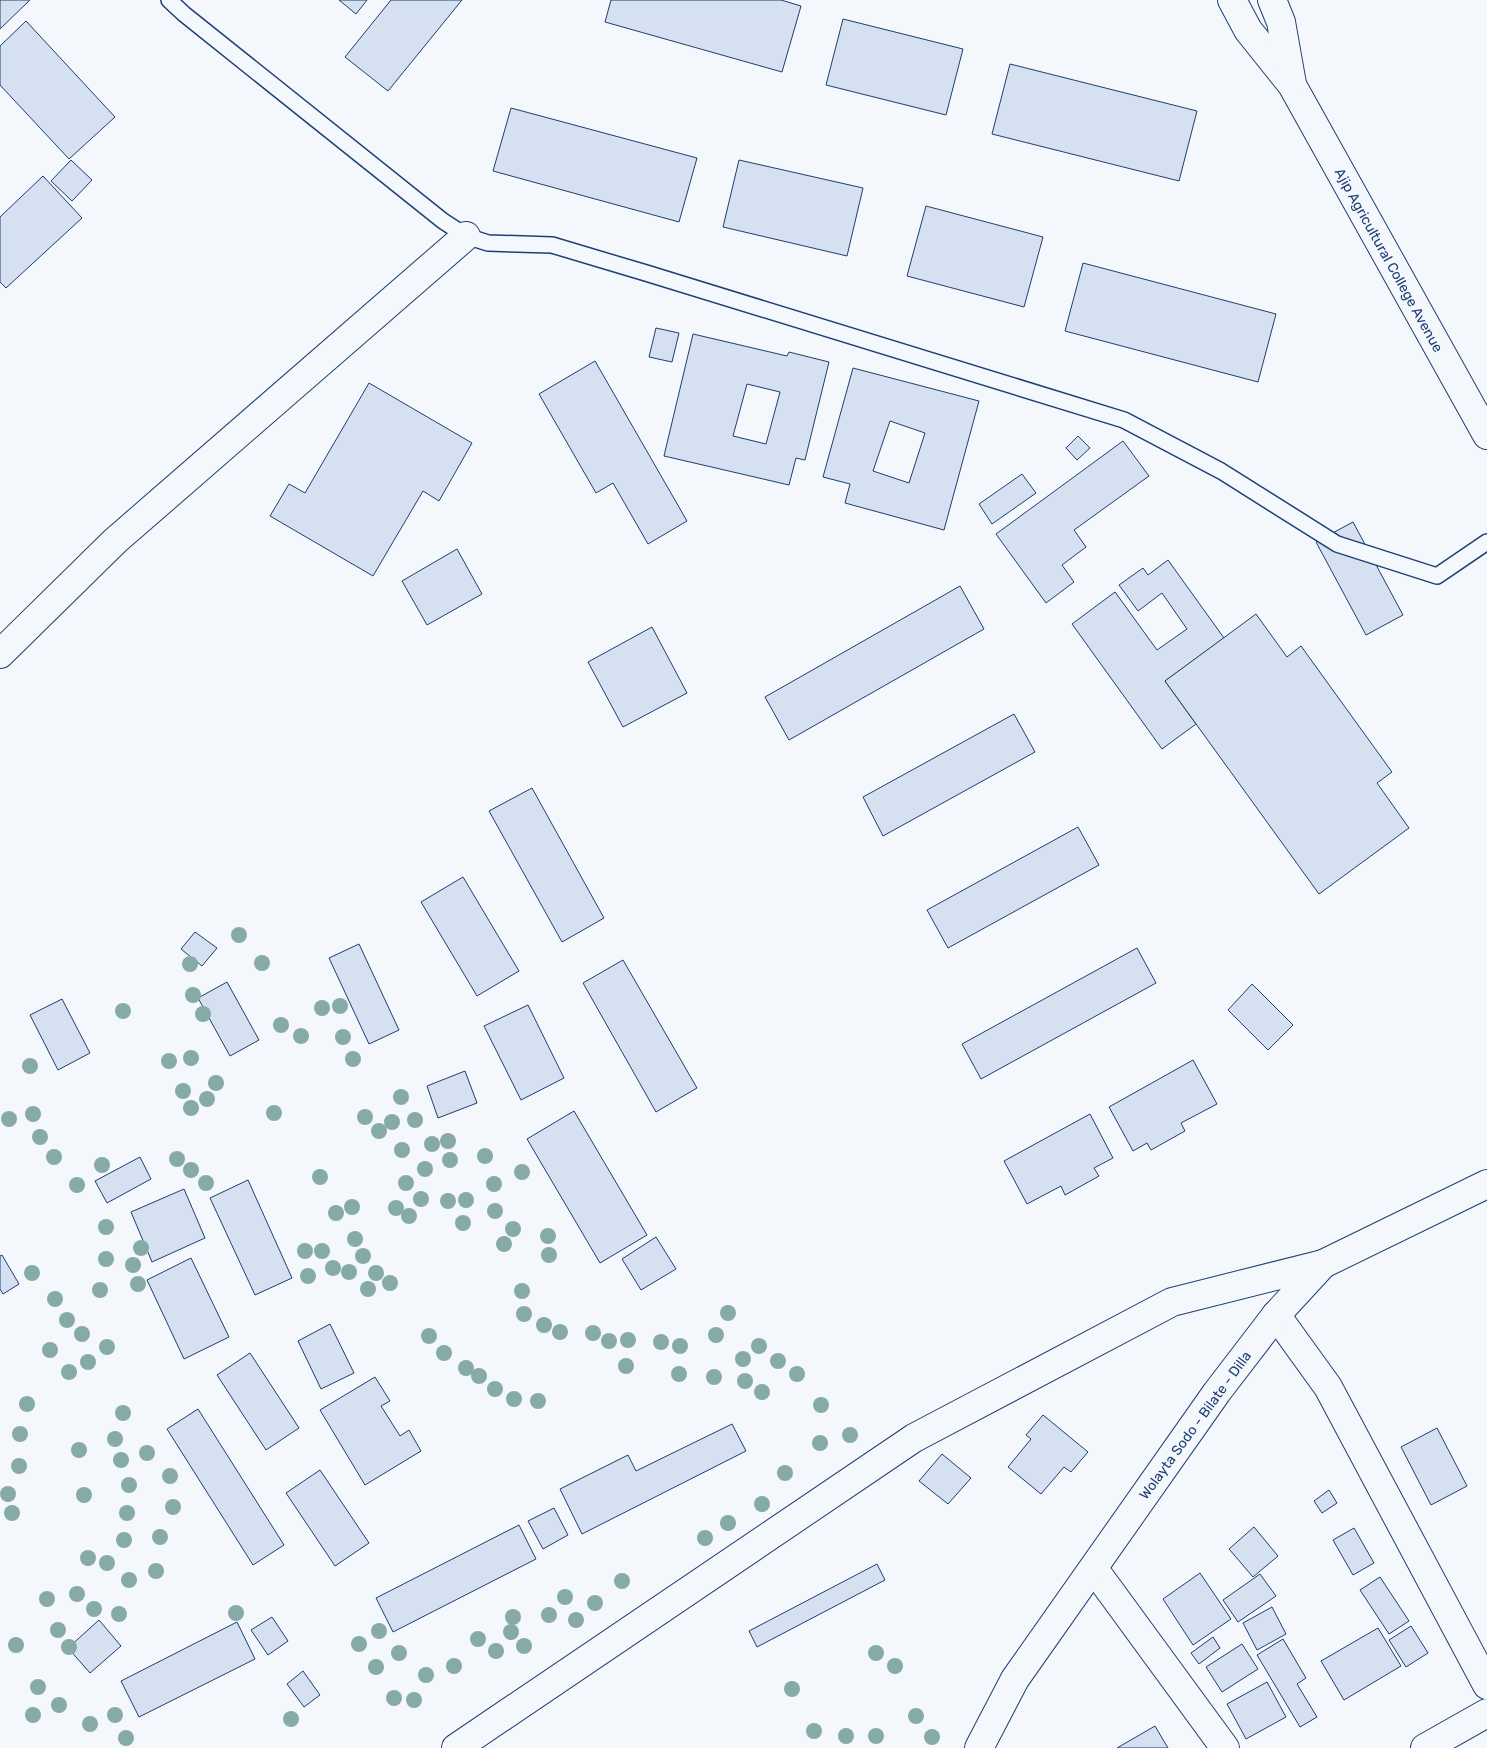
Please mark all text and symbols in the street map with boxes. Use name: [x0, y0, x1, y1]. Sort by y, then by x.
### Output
street label: Ajip Agricultural College Avenue: [1331, 165, 1446, 355]
street label: Wolayta Sodo - Bilate - Dilla: [1136, 1348, 1255, 1503]

